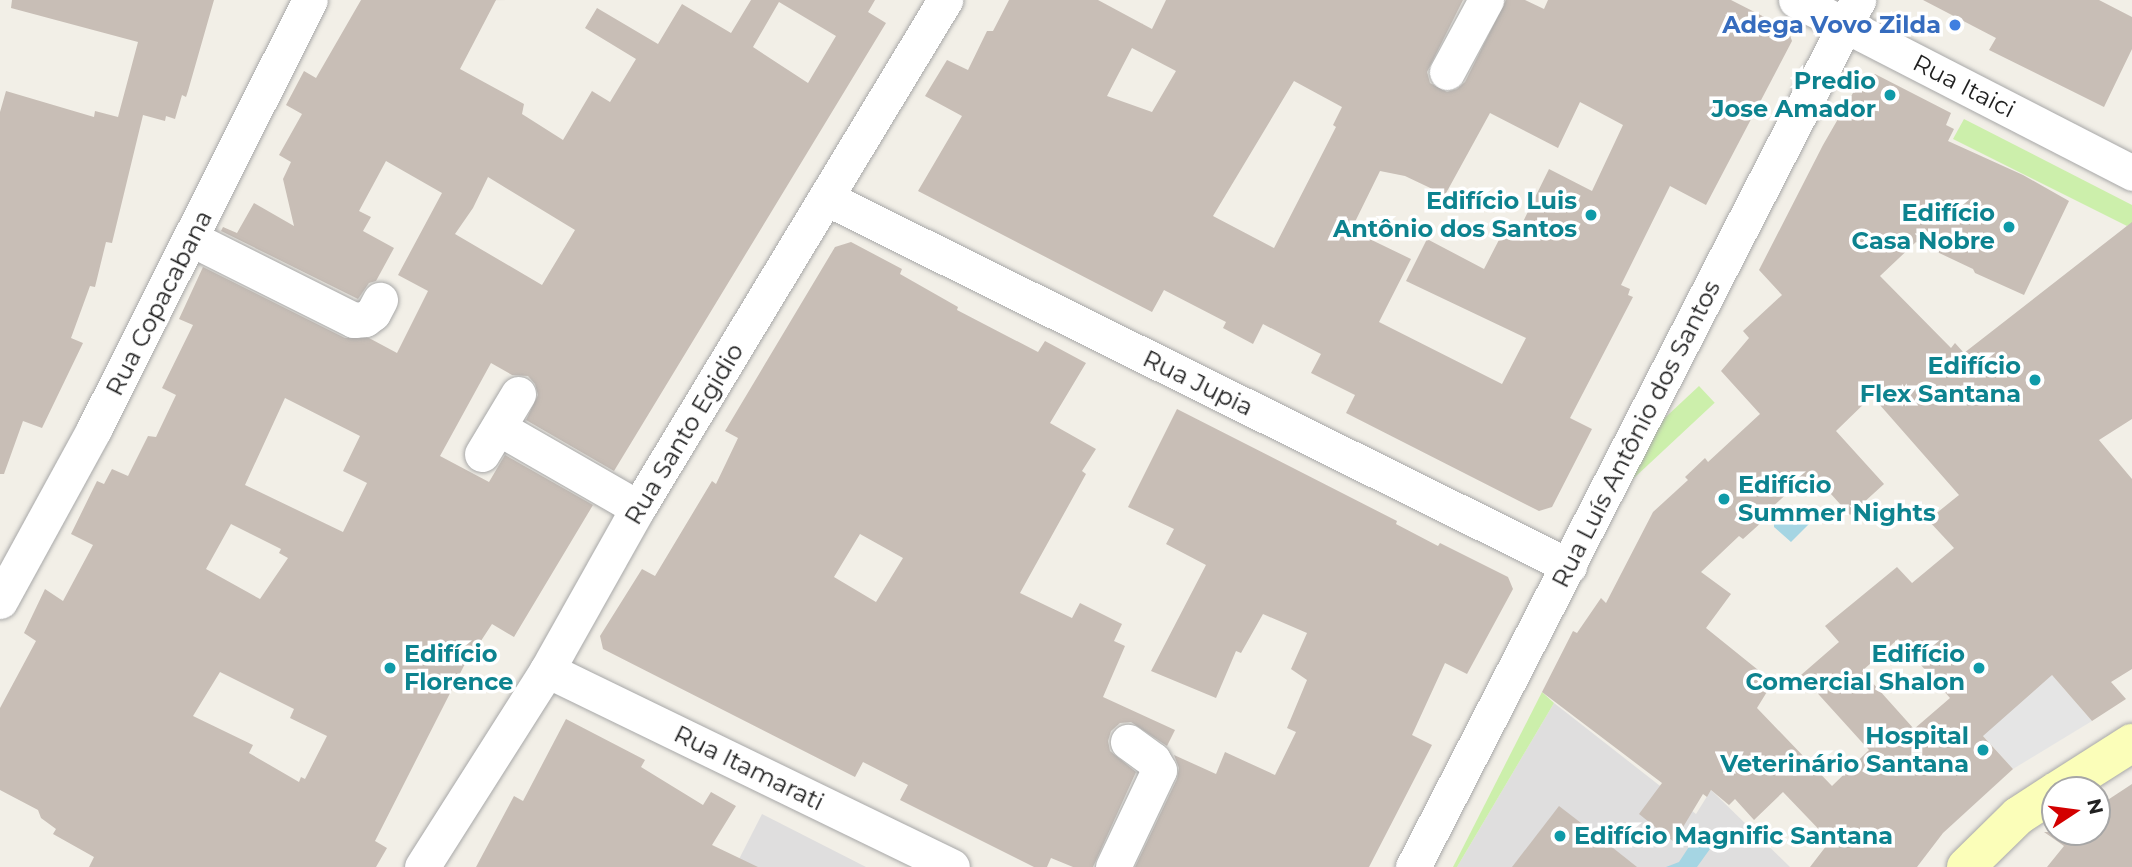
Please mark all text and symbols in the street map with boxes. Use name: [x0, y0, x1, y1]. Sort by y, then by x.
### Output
place label: Adega Vovo Zilda: [1722, 11, 1941, 39]
marker: Adega Vovo Zilda: [1947, 17, 1963, 33]
street label: Rua Itaici: [1908, 48, 2020, 124]
place label: Predio Jose Amador: [1711, 67, 1876, 123]
marker: Predio Jose Amador: [1882, 87, 1898, 103]
place label: Edifício Luis Antônio dos Santos: [1333, 187, 1577, 243]
place label: Edifício Casa Nobre: [1852, 199, 1995, 255]
street label: Rua Copacabana: [100, 205, 218, 401]
marker: Edifício Luis Antônio dos Santos: [1583, 207, 1599, 223]
marker: Edifício Casa Nobre: [2001, 219, 2017, 235]
street label: Rua Luís Antônio dos Santos: [1546, 276, 1726, 592]
street label: Rua Santo Egidio: [619, 338, 749, 530]
street label: Rua Jupia: [1138, 344, 1258, 422]
place label: Edifício Flex Santana: [1860, 352, 2021, 408]
marker: Edifício Flex Santana: [2027, 372, 2043, 388]
place label: Edifício Summer Nights: [1738, 471, 1936, 527]
marker: Edifício Summer Nights: [1716, 491, 1732, 507]
place label: Edifício Florence: [404, 640, 513, 696]
place label: Edifício Comercial Shalon: [1745, 640, 1965, 696]
marker: Edifício Florence: [382, 660, 398, 676]
marker: Edifício Comercial Shalon: [1971, 660, 1987, 676]
street label: Rua Itamarati: [669, 719, 829, 817]
place label: Hospital Veterinário Santana: [1720, 722, 1969, 778]
marker: Hospital Veterinário Santana: [1975, 742, 1991, 758]
north arrow: [2041, 776, 2111, 846]
text: N: [2082, 797, 2108, 817]
place label: Edifício Magnific Santana: [1574, 822, 1893, 850]
marker: Edifício Magnific Santana: [1552, 828, 1568, 844]

